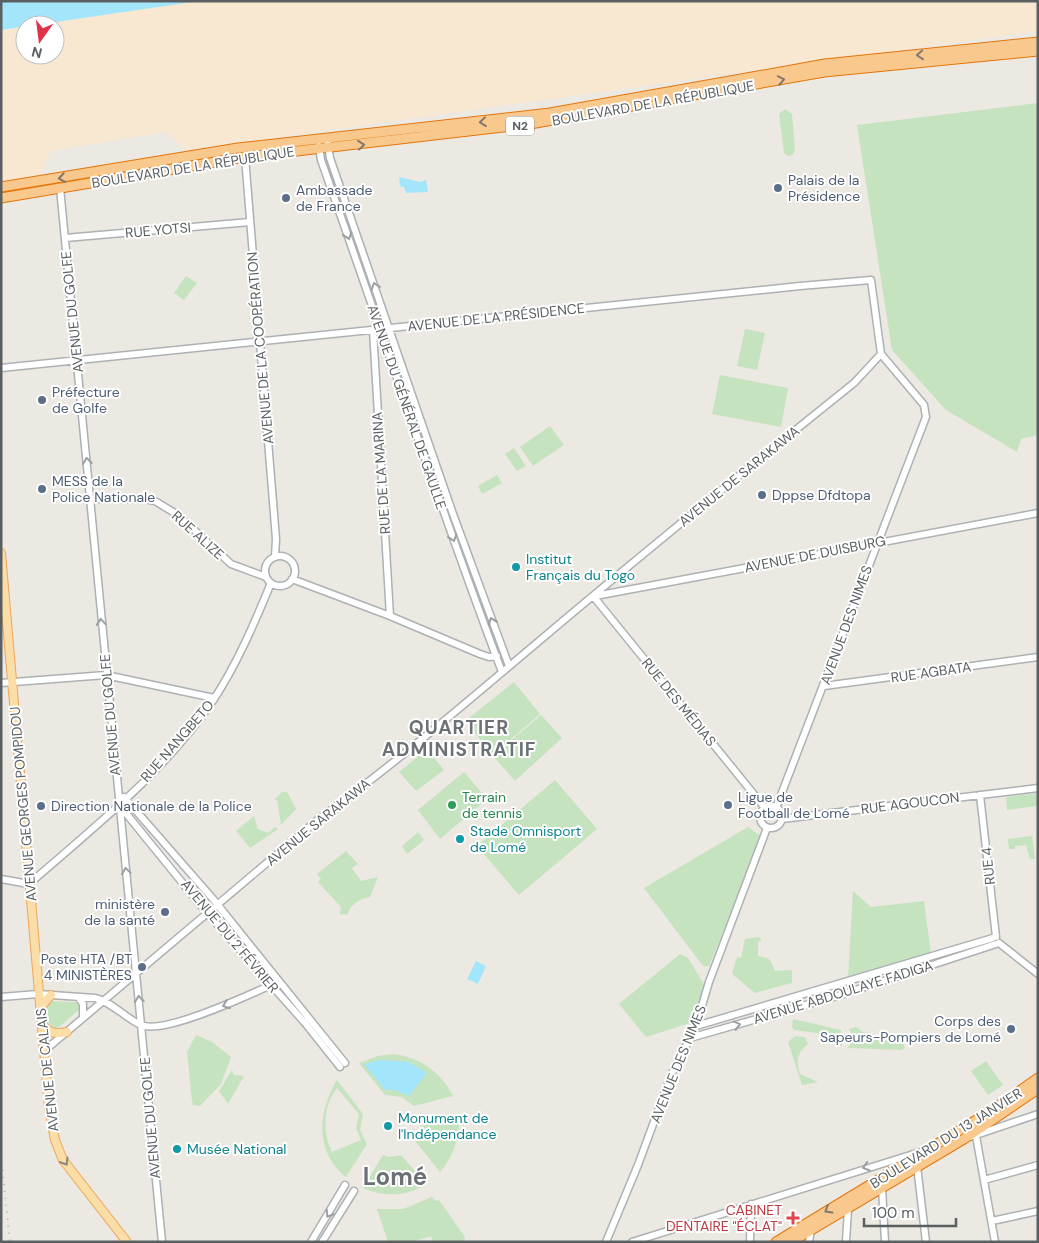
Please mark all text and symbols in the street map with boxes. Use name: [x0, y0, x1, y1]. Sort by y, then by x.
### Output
north arrow: [15, 15, 65, 65]
text: N: [30, 43, 44, 63]
one-way arrow: [915, 49, 923, 60]
street label: BOULEVARD DE LA RÉPUBLIQUE: [551, 76, 756, 130]
one-way arrow: [776, 76, 785, 86]
one-way arrow: [478, 116, 486, 127]
road number: N2: [506, 116, 534, 136]
one-way arrow: [357, 140, 365, 151]
street label: BOULEVARD DE LA RÉPUBLIQUE: [90, 142, 296, 192]
place label: Palais de la Présidence: [788, 171, 860, 205]
one-way arrow: [57, 172, 66, 182]
place label: Ambassade de France: [296, 181, 373, 215]
marker: Palais de la Présidence: [772, 182, 784, 194]
marker: Ambassade de France: [280, 192, 292, 204]
street label: RUE YOTSI: [124, 218, 192, 242]
one-way arrow: [343, 231, 353, 240]
street label: AVENUE DU GOLFE: [57, 250, 87, 374]
street label: AVENUE DE LA COOPÉRATION: [243, 251, 277, 445]
one-way arrow: [370, 282, 380, 291]
street label: AVENUE DE LA PRÉSIDENCE: [406, 299, 586, 335]
street label: AVENUE DU GÉNÉRAL DE GAULLE: [363, 302, 451, 512]
place label: Préfecture de Golfe: [52, 383, 120, 417]
marker: Préfecture de Golfe: [36, 394, 48, 406]
street label: RUE DE LA MARINA: [368, 411, 394, 535]
street label: AVENUE DE SARAKAWA: [675, 422, 803, 530]
one-way arrow: [82, 456, 93, 464]
place label: MESS de la Police Nationale: [52, 472, 155, 506]
marker: MESS de la Police Nationale: [36, 483, 48, 495]
place label: Dppse Dfdtopa: [772, 486, 871, 504]
marker: Dppse Dfdtopa: [756, 489, 768, 501]
street label: RUE ALIZE: [168, 507, 228, 563]
street label: AVENUE DE DUISBURG: [743, 531, 887, 577]
one-way arrow: [447, 534, 457, 542]
place label: Institut Français du Togo: [526, 550, 635, 584]
marker: Institut Français du Togo: [510, 561, 522, 573]
street label: AVENUE DES NIMES: [816, 563, 876, 687]
one-way arrow: [488, 617, 498, 626]
one-way arrow: [96, 618, 107, 626]
street label: AVENUE DU GOLFE: [96, 653, 124, 777]
street label: RUE DES MÉDIAS: [638, 654, 720, 750]
street label: RUE AGBATA: [890, 657, 972, 687]
street label: RUE NANGBETO: [136, 696, 218, 786]
street label: AVENUE GEORGES POMPIDOU: [6, 706, 40, 902]
district label: QUARTIER ADMINISTRATIF: [382, 715, 536, 762]
street label: AVENUE SARAKAWA: [262, 774, 374, 870]
place label: Terrain de tennis: [462, 788, 522, 822]
place label: Ligue de Football de Lomé: [738, 788, 850, 822]
street label: RUE AGOUCON: [860, 788, 960, 818]
place label: Direction Nationale de la Police: [51, 797, 252, 815]
marker: Terrain de tennis: [446, 799, 458, 811]
marker: Ligue de Football de Lomé: [722, 799, 734, 811]
marker: Direction Nationale de la Police: [35, 800, 47, 812]
place label: Stade Omnisport de Lomé: [470, 822, 581, 856]
marker: Stade Omnisport de Lomé: [454, 833, 466, 845]
street label: RUE 4: [977, 846, 999, 886]
one-way arrow: [121, 867, 132, 875]
street label: AVENUE DU 2 FÉVRIER: [177, 876, 283, 996]
place label: ministère de la santé: [84, 895, 155, 929]
marker: ministère de la santé: [159, 906, 171, 918]
place label: Poste HTA /BT 4 MINISTÈRES: [41, 950, 132, 984]
street label: AVENUE ABDOULAYE FADIGA: [751, 956, 935, 1028]
marker: Poste HTA /BT 4 MINISTÈRES: [136, 961, 148, 973]
one-way arrow: [134, 995, 145, 1003]
one-way arrow: [222, 998, 231, 1009]
street label: AVENUE DES NIMES: [646, 1002, 710, 1126]
street label: AVENUE DE CALAIS: [32, 1007, 62, 1133]
place label: Corps des Sapeurs-Pompiers de Lomé: [820, 1012, 1001, 1046]
one-way arrow: [732, 1020, 741, 1031]
marker: Corps des Sapeurs-Pompiers de Lomé: [1005, 1023, 1017, 1035]
street label: AVENUE DU GOLFE: [136, 1056, 164, 1180]
street label: BOULEVARD DU 13 JANVIER: [867, 1084, 1025, 1192]
place label: Monument de l'Indépendance: [398, 1109, 497, 1143]
marker: Monument de l'Indépendance: [382, 1120, 394, 1132]
place label: Musée National: [187, 1140, 286, 1158]
marker: Musée National: [171, 1143, 183, 1155]
one-way arrow: [58, 1157, 68, 1166]
district label: Lomé: [363, 1161, 427, 1192]
one-way arrow: [862, 1162, 871, 1172]
scale bar: [864, 1196, 956, 1228]
place label: CABINET DENTAIRE "ÉCLAT": [666, 1201, 782, 1235]
text: 100 m: [872, 1203, 915, 1223]
one-way arrow: [825, 1204, 834, 1214]
one-way arrow: [325, 1209, 335, 1218]
marker: CABINET DENTAIRE "ÉCLAT": [786, 1211, 800, 1225]

